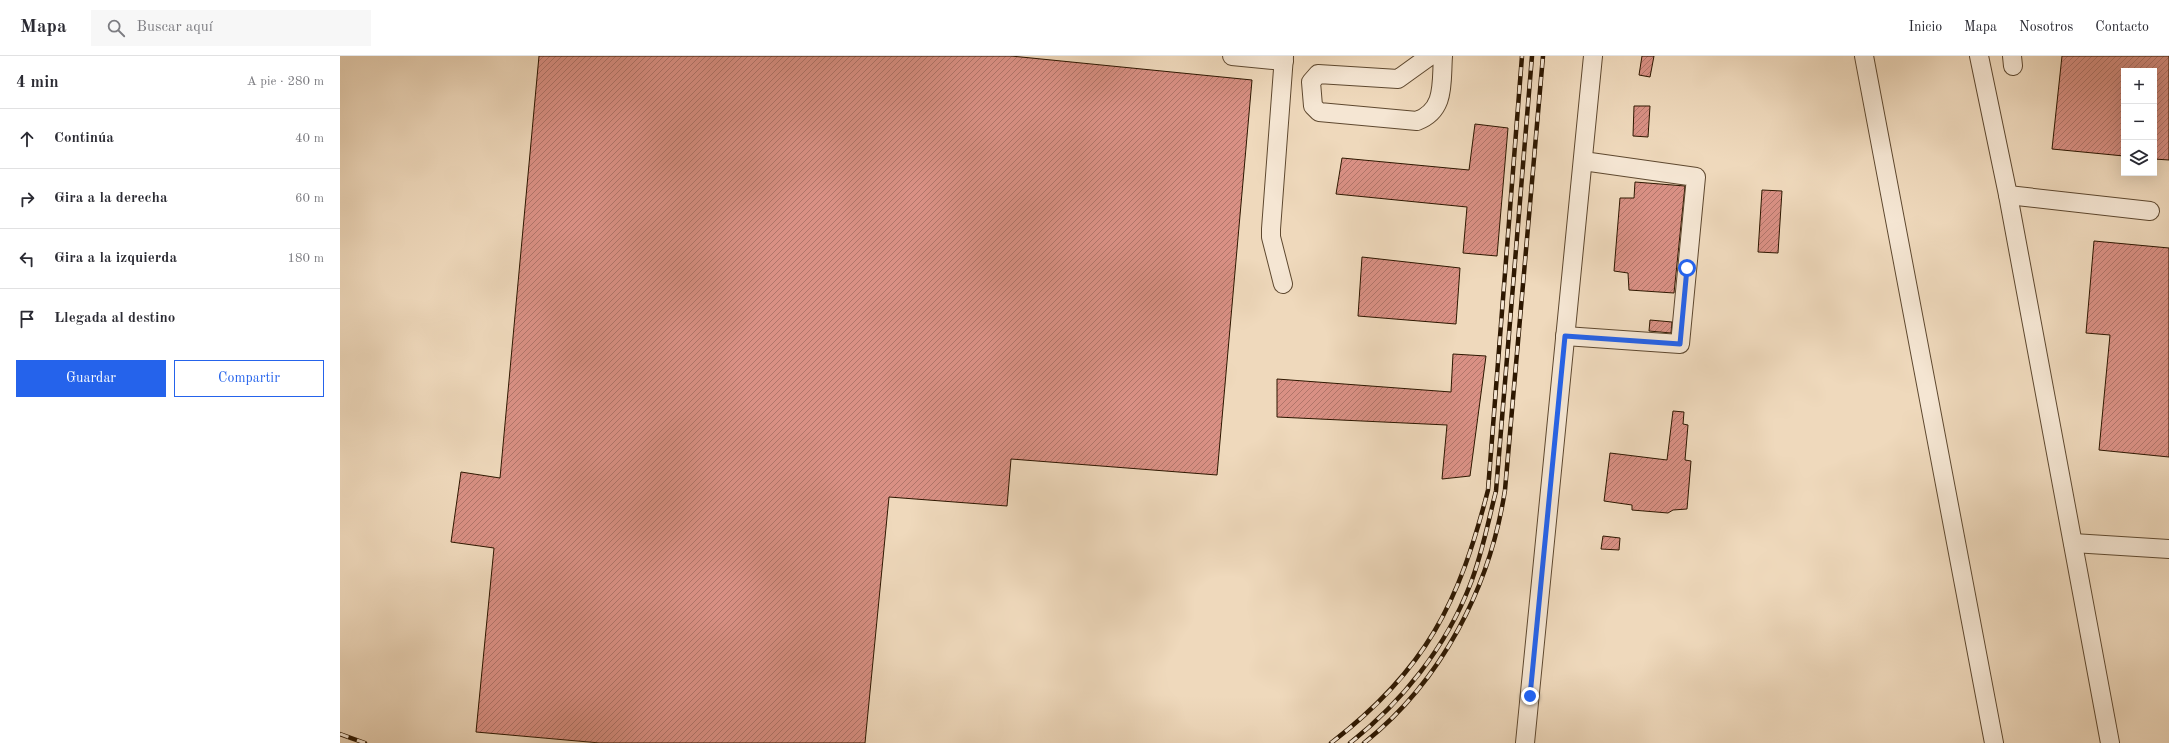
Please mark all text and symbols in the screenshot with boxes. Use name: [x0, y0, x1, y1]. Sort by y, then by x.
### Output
search box: [91, 10, 371, 46]
icon: search: [105, 17, 127, 39]
text: Mapa: [20, 18, 67, 37]
text: Buscar aquí: [137, 20, 213, 35]
text: Inicio: [1908, 20, 1942, 34]
text: Mapa: [1964, 20, 1997, 34]
text: Nosotros: [2019, 20, 2073, 34]
text: Contacto: [2095, 20, 2149, 34]
map controls: [2121, 68, 2157, 176]
button: +: [2121, 68, 2157, 104]
text: 4 min: [16, 74, 59, 91]
text: A pie · 280 m: [247, 75, 324, 88]
button: −: [2121, 104, 2157, 140]
icon: ahead: [16, 128, 38, 150]
text: Continúa: [54, 131, 114, 146]
text: 40 m: [295, 132, 324, 145]
button: layers: [2121, 140, 2157, 176]
icon: right: [16, 188, 38, 210]
text: Gira a la derecha: [54, 191, 168, 206]
text: 60 m: [295, 192, 324, 205]
icon: left: [16, 248, 38, 270]
text: Gira a la izquierda: [54, 251, 177, 266]
text: 180 m: [287, 252, 324, 265]
route start: [1678, 259, 1696, 277]
icon: arrive: [16, 308, 38, 330]
text: Llegada al destino: [54, 311, 175, 326]
button: Guardar: [16, 360, 166, 397]
button: Compartir: [174, 360, 324, 397]
route end: [1521, 687, 1539, 705]

